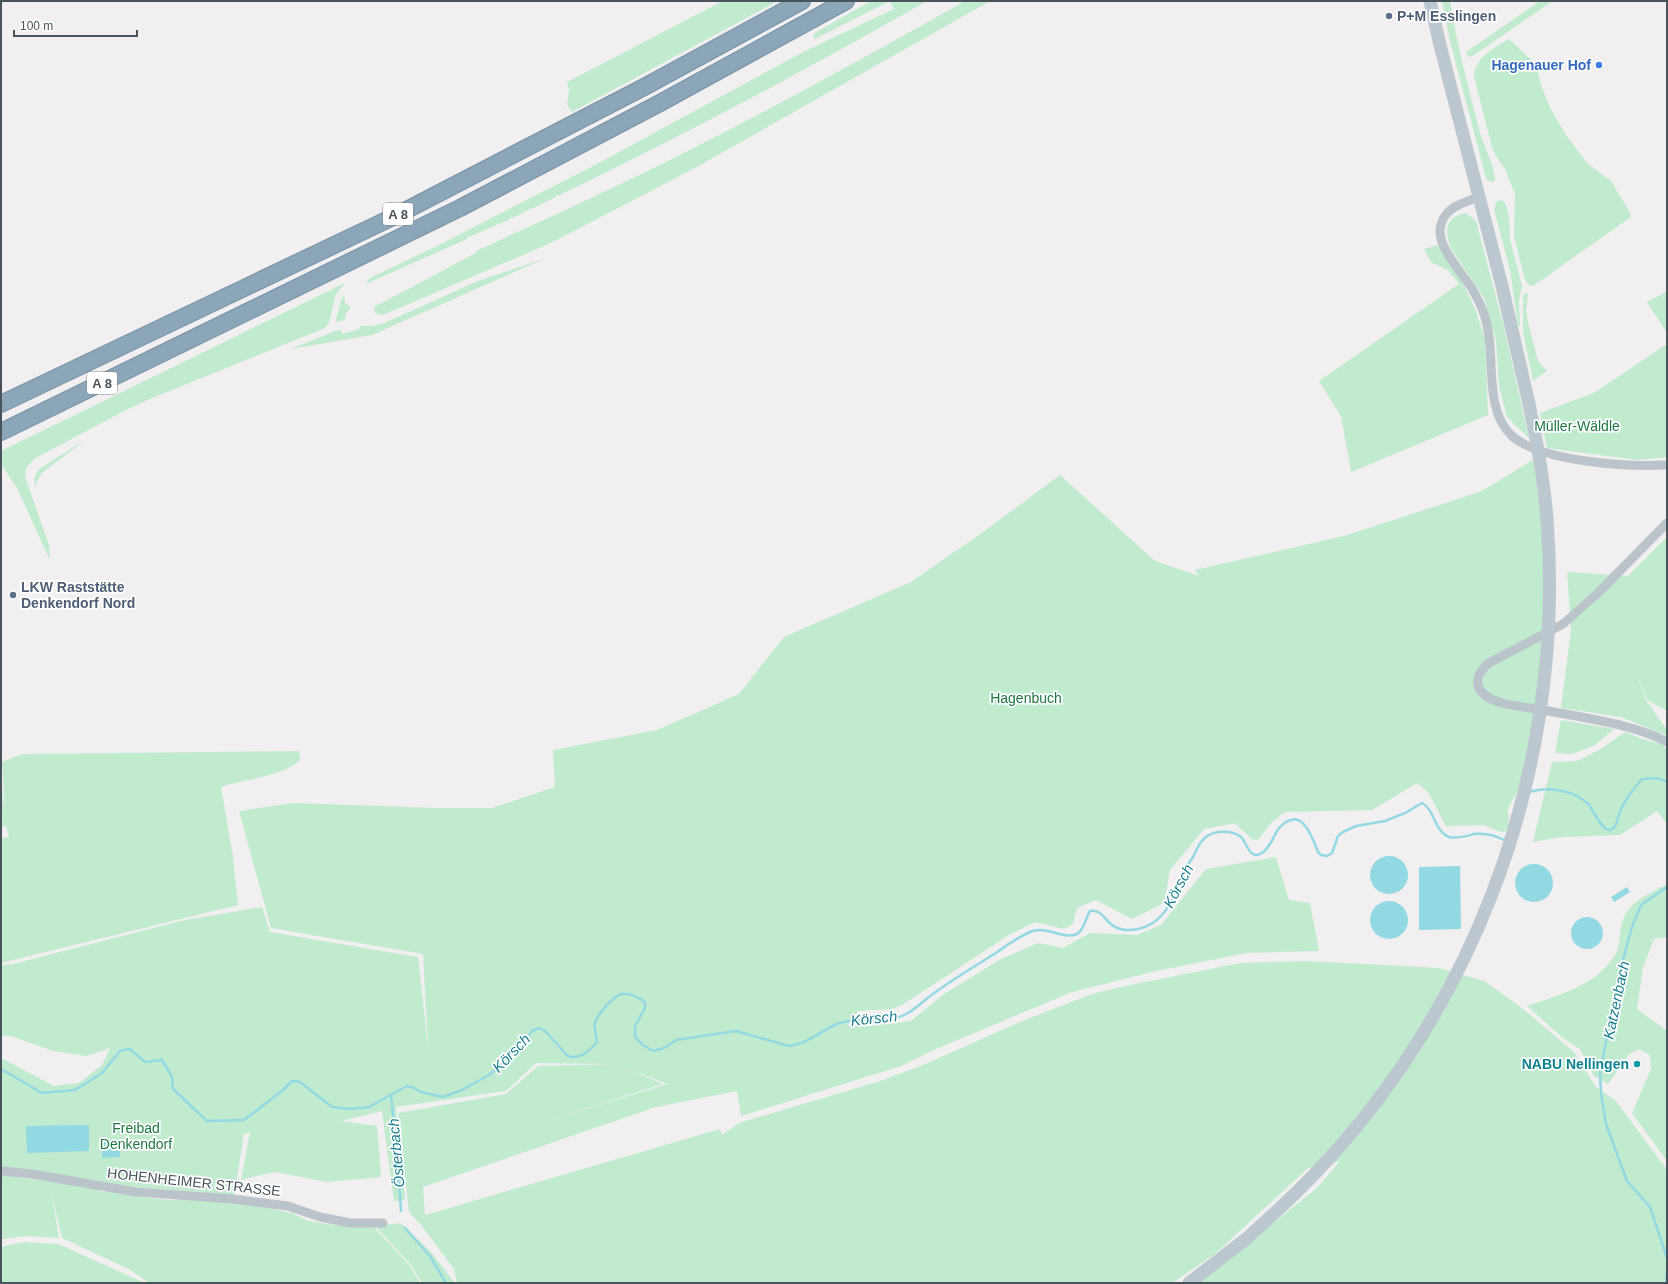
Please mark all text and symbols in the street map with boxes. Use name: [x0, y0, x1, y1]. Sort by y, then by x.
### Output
place label: P+M Esslingen: [1397, 8, 1496, 24]
marker: P+M Esslingen: [1384, 11, 1394, 21]
scale bar: [14, 12, 137, 38]
text: 100 m: [20, 19, 53, 33]
place label: Hagenauer Hof: [1491, 57, 1591, 73]
marker: Hagenauer Hof: [1594, 60, 1604, 70]
road number: A 8: [383, 203, 413, 225]
road number: A 8: [87, 372, 117, 394]
park label: Müller-Wäldle: [1534, 418, 1620, 434]
place label: LKW Raststätte Denkendorf Nord: [21, 579, 135, 611]
marker: LKW Raststätte Denkendorf Nord: [8, 590, 18, 600]
park label: Hagenbuch: [990, 690, 1062, 706]
water label: Körsch: [1160, 861, 1196, 911]
water label: Katzenbach: [1599, 959, 1633, 1041]
water label: Körsch: [850, 1007, 898, 1029]
water label: Körsch: [489, 1030, 533, 1076]
place label: NABU Nellingen: [1522, 1056, 1629, 1072]
marker: NABU Nellingen: [1632, 1059, 1642, 1069]
water label: Österbach: [385, 1118, 407, 1188]
park label: Freibad Denkendorf: [100, 1120, 172, 1152]
street label: HOHENHEIMER STRASSE: [107, 1165, 281, 1199]

